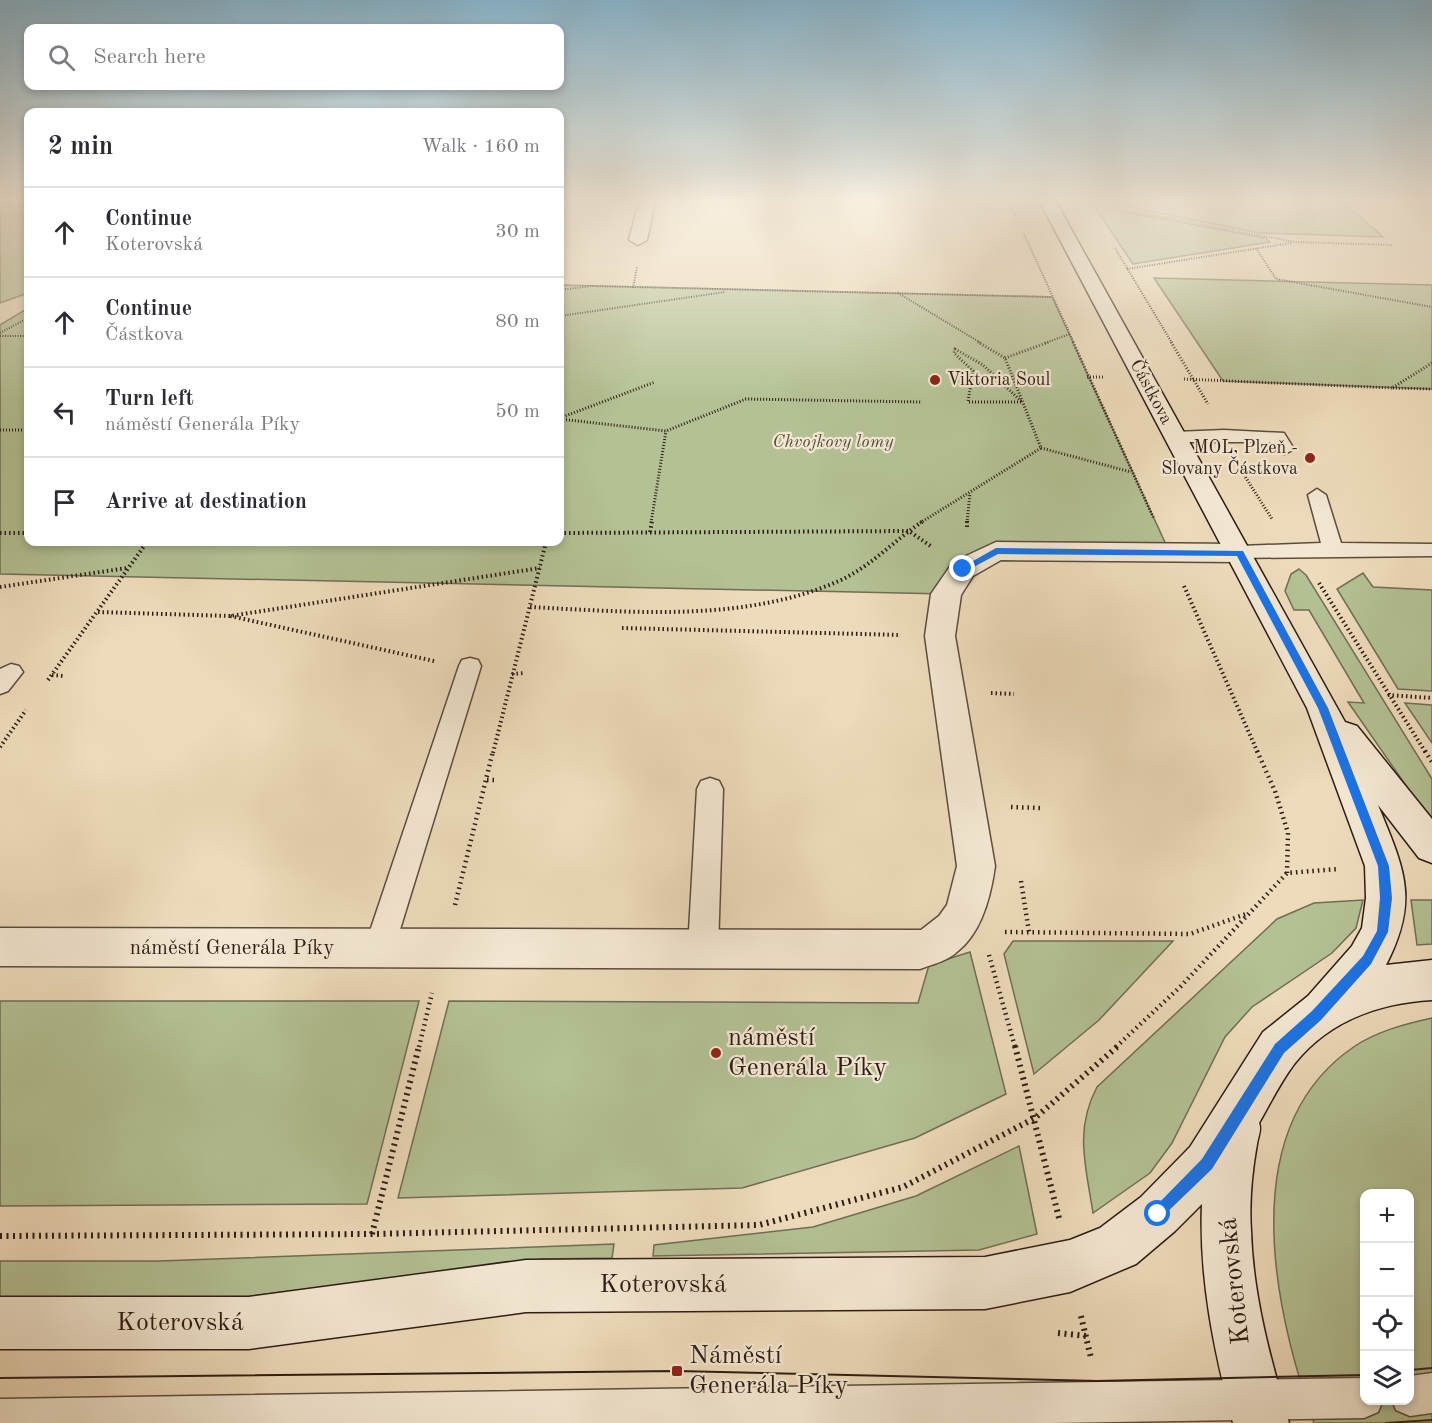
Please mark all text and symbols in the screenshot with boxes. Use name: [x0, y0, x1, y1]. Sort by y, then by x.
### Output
search box: [24, 24, 564, 90]
icon: search: [45, 41, 78, 74]
text: Search here: [93, 46, 206, 68]
text: 2 min: [48, 134, 113, 160]
text: Walk · 160 m: [421, 137, 540, 157]
text: Continue: [105, 208, 192, 230]
icon: ahead: [48, 216, 81, 249]
text: 30 m: [495, 222, 540, 242]
text: Koterovská: [105, 235, 203, 255]
text: Continue: [105, 298, 192, 320]
icon: ahead: [48, 306, 81, 339]
text: 80 m: [495, 312, 540, 332]
text: Částkova: [105, 325, 183, 345]
street label: Částkova: [1127, 354, 1180, 427]
place label: Viktoria Soul: [947, 371, 1050, 389]
marker: Viktoria Soul: [928, 373, 942, 387]
text: Turn left: [105, 388, 194, 410]
icon: left: [48, 396, 81, 429]
text: 50 m: [495, 402, 540, 422]
text: náměstí Generála Píky: [105, 415, 300, 435]
park label: Chvojkovy lomy: [773, 433, 894, 451]
place label: MOL, Plzeň - Slovany Částkova: [1161, 439, 1298, 478]
marker: MOL, Plzeň - Slovany Částkova: [1303, 451, 1317, 465]
icon: arrive: [48, 486, 81, 519]
text: Arrive at destination: [105, 491, 307, 513]
route end: [949, 555, 975, 581]
street label: náměstí Generála Píky: [130, 938, 334, 959]
place label: náměstí Generála Píky: [728, 1025, 888, 1081]
marker: náměstí Generála Píky: [709, 1046, 723, 1060]
map controls: [1360, 1189, 1414, 1405]
button: +: [1360, 1189, 1414, 1243]
route start: [1144, 1200, 1170, 1226]
street label: Koterovská: [1215, 1216, 1255, 1346]
button: −: [1360, 1243, 1414, 1297]
street label: Koterovská: [599, 1272, 727, 1298]
button: locate: [1360, 1297, 1414, 1351]
street label: Koterovská: [116, 1310, 244, 1336]
place label: Náměstí Generála Píky: [689, 1343, 849, 1399]
button: layers: [1360, 1351, 1414, 1405]
marker: Náměstí Generála Píky: [670, 1364, 684, 1378]

